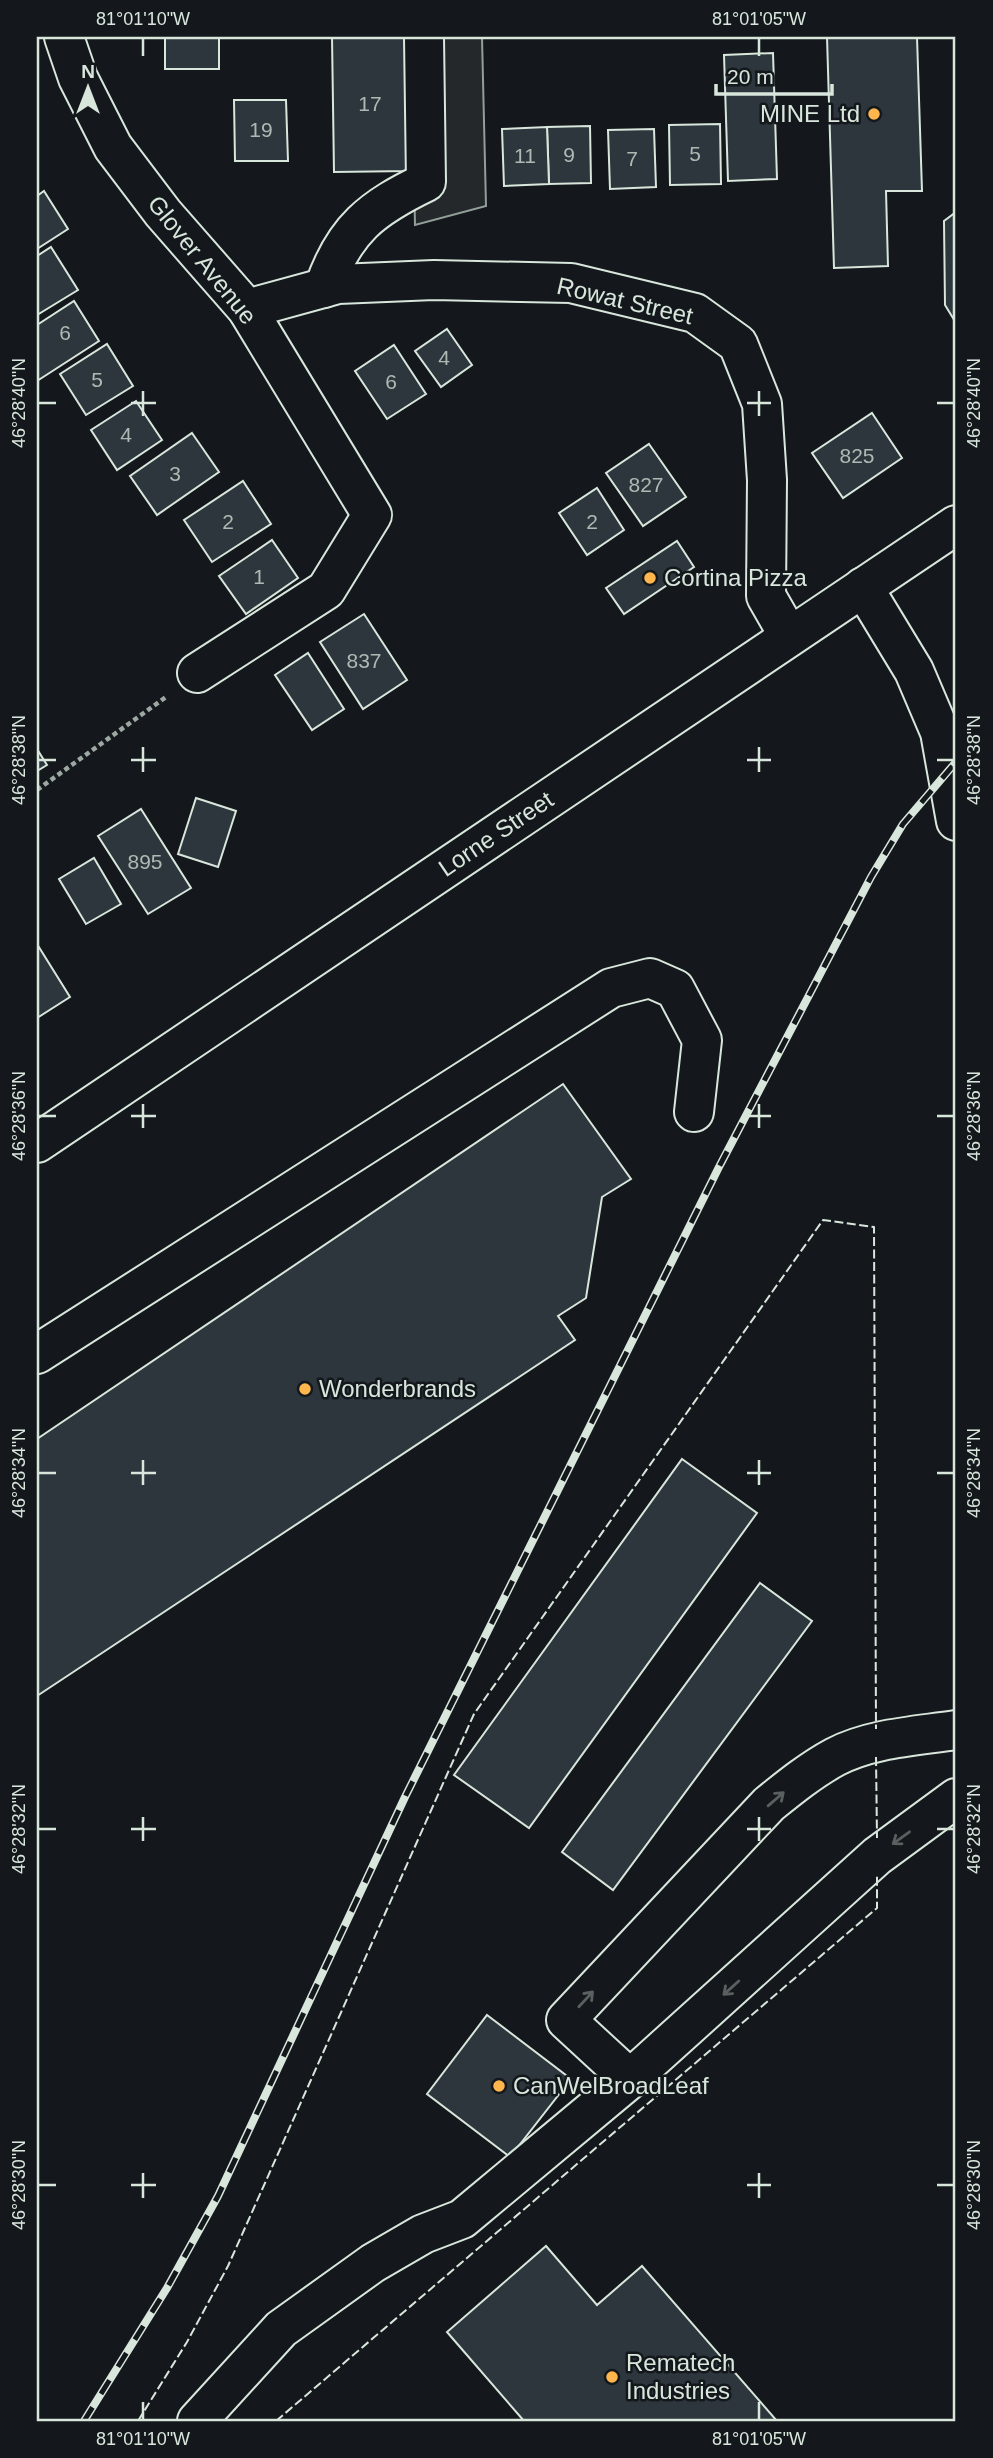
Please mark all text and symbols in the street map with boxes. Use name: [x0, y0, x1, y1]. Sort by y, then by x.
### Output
text: 81°01'10"W: [96, 9, 190, 29]
text: 81°01'05"W: [712, 9, 806, 29]
north arrow: [52, 52, 122, 122]
scale bar: [716, 52, 832, 96]
text: N: [81, 61, 95, 82]
text: 20 m: [727, 65, 774, 88]
house number: 17: [358, 92, 382, 115]
place label: MINE Ltd: [760, 100, 860, 127]
marker: MINE Ltd: [866, 106, 882, 122]
house number: 19: [249, 118, 273, 141]
house number: 5: [689, 142, 701, 165]
house number: 9: [563, 143, 575, 166]
house number: 11: [514, 144, 536, 167]
house number: 7: [626, 147, 638, 170]
street label: Glover Avenue: [142, 190, 262, 329]
street label: Rowat Street: [554, 272, 696, 329]
house number: 6: [59, 321, 71, 344]
house number: 4: [438, 346, 450, 369]
text: 46°28'40"N: [9, 358, 29, 448]
text: 46°28'40"N: [964, 358, 984, 448]
house number: 5: [91, 368, 103, 391]
house number: 6: [385, 370, 397, 393]
house number: 4: [120, 423, 132, 446]
house number: 825: [839, 444, 875, 467]
house number: 3: [169, 462, 181, 485]
house number: 827: [628, 473, 664, 496]
house number: 2: [222, 510, 234, 533]
house number: 2: [586, 510, 598, 533]
place label: Cortina Pizza: [664, 564, 807, 591]
house number: 1: [253, 565, 265, 588]
marker: Cortina Pizza: [642, 570, 658, 586]
house number: 837: [346, 649, 382, 672]
text: 46°28'38"N: [9, 715, 29, 805]
text: 46°28'38"N: [964, 715, 984, 805]
street label: Lorne Street: [433, 785, 558, 882]
house number: 895: [127, 850, 163, 873]
text: 46°28'36"N: [9, 1071, 29, 1161]
text: 46°28'36"N: [964, 1071, 984, 1161]
place label: Wonderbrands: [319, 1375, 476, 1402]
marker: Wonderbrands: [297, 1381, 313, 1397]
text: 46°28'34"N: [9, 1428, 29, 1518]
text: 46°28'34"N: [964, 1428, 984, 1518]
text: 46°28'32"N: [9, 1784, 29, 1874]
text: 46°28'32"N: [964, 1784, 984, 1874]
one-way arrow: [767, 1791, 785, 1807]
one-way arrow: [892, 1831, 911, 1845]
one-way arrow: [723, 1980, 740, 1997]
one-way arrow: [577, 1991, 594, 2008]
place label: CanWelBroadLeaf: [513, 2072, 709, 2099]
marker: CanWelBroadLeaf: [491, 2078, 507, 2094]
text: 46°28'30"N: [9, 2140, 29, 2230]
text: 46°28'30"N: [964, 2140, 984, 2230]
place label: Rematech Industries: [626, 2349, 735, 2404]
marker: Rematech Industries: [604, 2369, 620, 2385]
text: 81°01'10"W: [96, 2429, 190, 2449]
text: 81°01'05"W: [712, 2429, 806, 2449]

